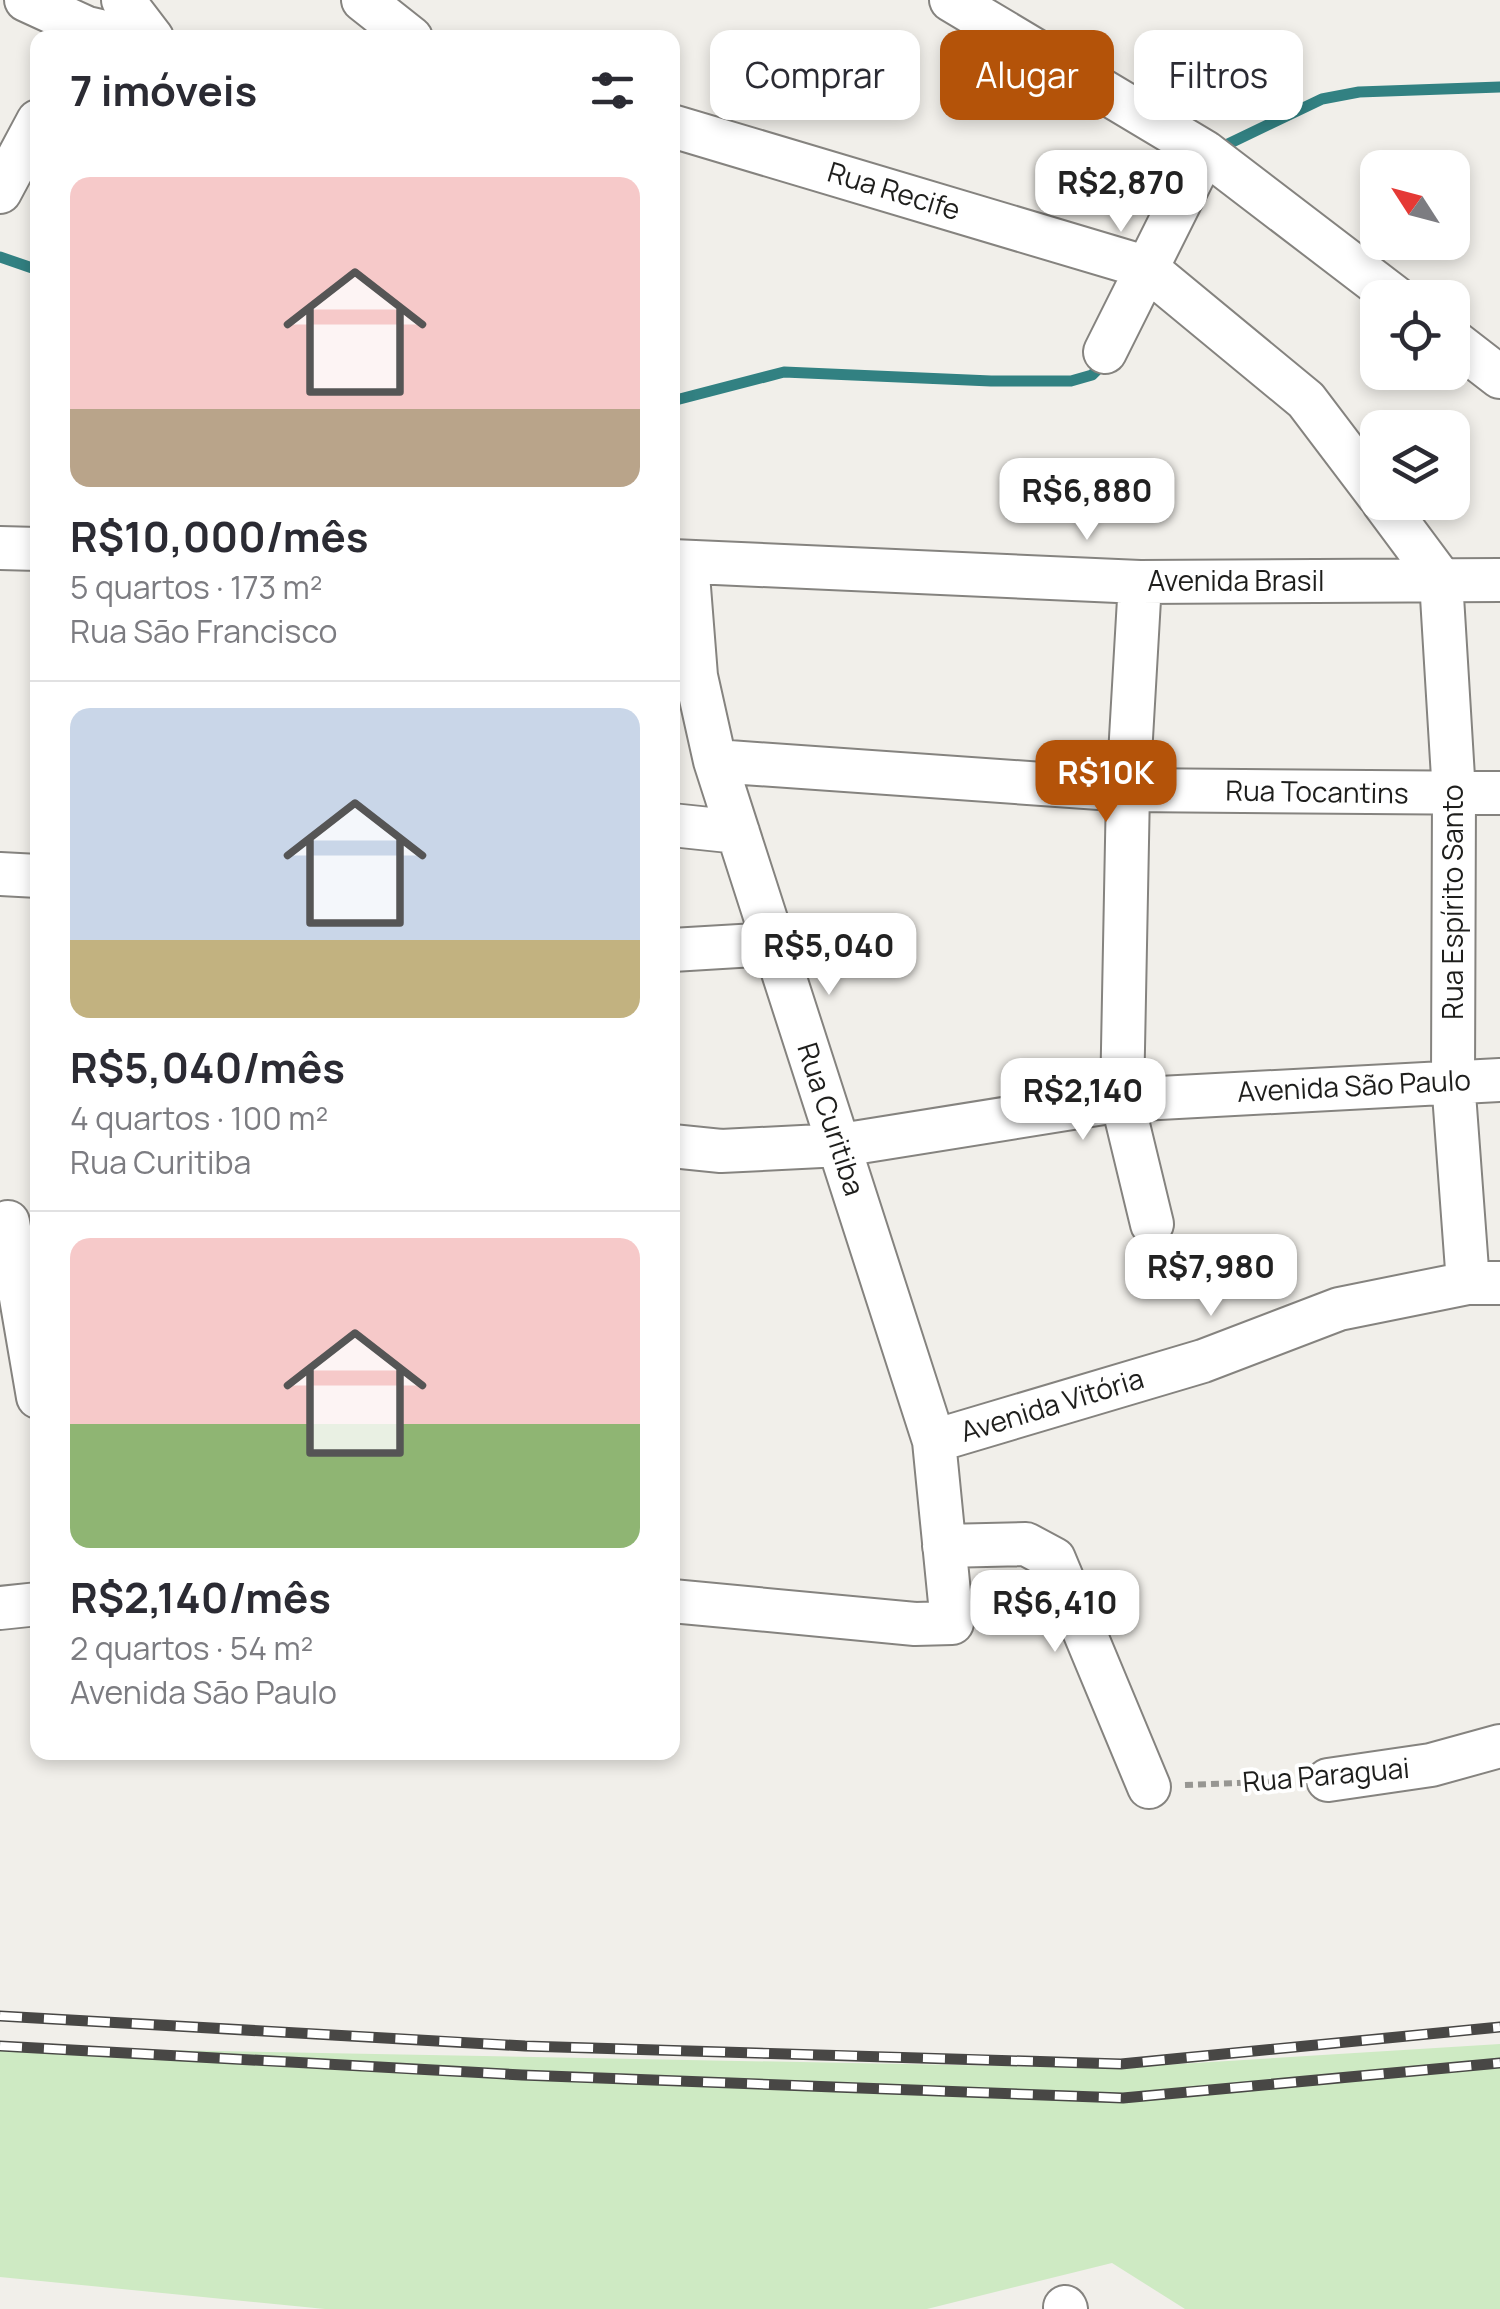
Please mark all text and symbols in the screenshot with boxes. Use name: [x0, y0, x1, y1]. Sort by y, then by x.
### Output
chip: Comprar: [710, 30, 920, 120]
chip: Alugar: [940, 30, 1114, 120]
chip: Filtros: [1134, 30, 1303, 120]
text: 7 imóveis: [70, 61, 257, 119]
icon: filters: [585, 63, 640, 118]
pin: R$2,870: [1029, 150, 1213, 235]
north arrow: [1360, 150, 1470, 260]
map controls: [1360, 150, 1470, 520]
street label: Rua Recife: [823, 152, 965, 228]
text: R$2,870: [1057, 160, 1185, 204]
icon: home: [265, 242, 445, 422]
button: locate: [1360, 280, 1470, 390]
button: layers: [1360, 410, 1470, 520]
pin: R$6,880: [995, 458, 1179, 543]
text: R$6,880: [1021, 468, 1153, 512]
text: R$10,000/mês: [70, 507, 369, 565]
street label: Avenida Brasil: [1147, 561, 1325, 599]
text: 5 quartos · 173 m²: [70, 565, 323, 609]
text: Rua São Francisco: [70, 609, 338, 653]
pin: R$10K: [1036, 740, 1176, 825]
text: R$10K: [1058, 750, 1155, 794]
street label: Rua Tocantins: [1225, 770, 1409, 812]
icon: home: [265, 773, 445, 953]
street label: Rua Espírito Santo: [1433, 784, 1471, 1020]
pin: R$5,040: [737, 913, 921, 998]
text: R$5,040: [763, 923, 895, 967]
street label: Rua Curitiba: [789, 1037, 875, 1200]
text: R$5,040/mês: [70, 1038, 345, 1096]
pin: R$2,140: [991, 1058, 1175, 1143]
street label: Avenida São Paulo: [1236, 1060, 1472, 1110]
text: R$2,140: [1023, 1068, 1143, 1112]
text: 4 quartos · 100 m²: [70, 1096, 328, 1140]
text: Rua Curitiba: [70, 1140, 251, 1184]
pin: R$7,980: [1119, 1234, 1303, 1319]
text: R$7,980: [1147, 1244, 1275, 1288]
icon: home: [265, 1303, 445, 1483]
street label: Avenida Vitória: [956, 1358, 1148, 1450]
text: R$2,140/mês: [70, 1568, 331, 1626]
pin: R$6,410: [963, 1570, 1147, 1655]
text: R$6,410: [992, 1580, 1118, 1624]
text: 2 quartos · 54 m²: [70, 1626, 313, 1670]
text: Avenida São Paulo: [70, 1670, 337, 1714]
street label: Rua Paraguai: [1241, 1748, 1411, 1800]

